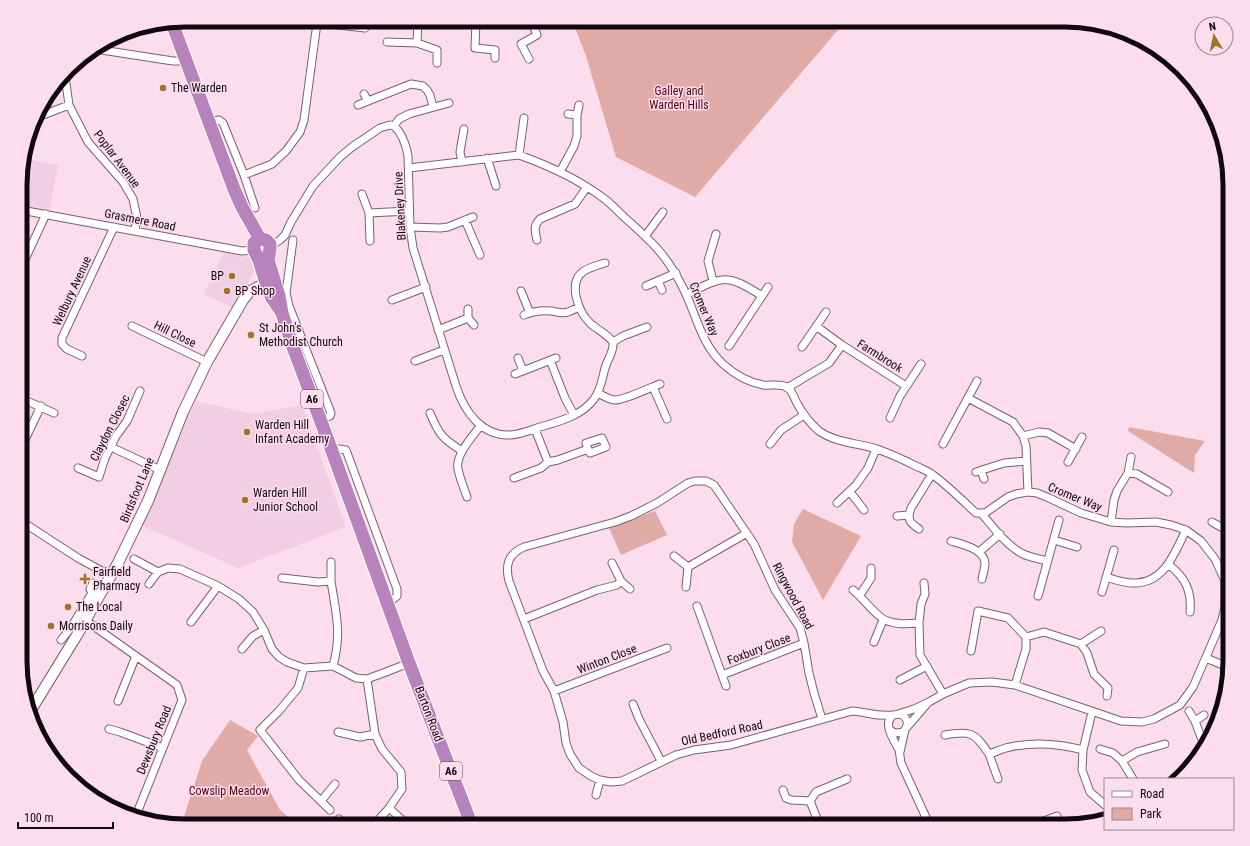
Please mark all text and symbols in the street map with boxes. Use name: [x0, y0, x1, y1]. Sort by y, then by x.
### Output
north arrow: [1194, 16, 1234, 56]
text: N: [1208, 20, 1217, 34]
place label: The Warden: [171, 81, 227, 95]
marker: The Warden: [158, 83, 168, 93]
park label: Galley and Warden Hills: [649, 84, 709, 112]
street label: Poplar Avenue: [91, 128, 143, 191]
street label: Blakeney Drive: [391, 171, 409, 241]
street label: Grasmere Road: [103, 206, 177, 234]
street label: Welbury Avenue: [50, 254, 94, 328]
place label: BP: [211, 269, 224, 283]
marker: BP: [227, 271, 237, 281]
street label: Cromer Way: [686, 280, 722, 338]
place label: BP Shop: [235, 284, 275, 298]
marker: BP Shop: [222, 286, 232, 296]
street label: Hill Close: [152, 318, 199, 350]
place label: St John's Methodist Church: [259, 321, 343, 349]
marker: St John's Methodist Church: [246, 330, 256, 340]
street label: Farmbrook: [855, 337, 906, 376]
road number: A6: [301, 390, 323, 408]
street label: Claydon Closec: [87, 392, 133, 464]
place label: Warden Hill Infant Academy: [255, 418, 329, 446]
marker: Warden Hill Infant Academy: [242, 427, 252, 437]
street label: Birdsfoot Lane: [117, 455, 157, 525]
street label: Cromer Way: [1046, 480, 1104, 514]
place label: Warden Hill Junior School: [253, 486, 318, 514]
marker: Warden Hill Junior School: [240, 495, 250, 505]
street label: Ringwood Road: [770, 560, 816, 632]
place label: Fairfield Pharmacy: [93, 565, 140, 593]
marker: Fairfield Pharmacy: [80, 574, 90, 584]
place label: The Local: [76, 600, 122, 614]
marker: The Local: [63, 602, 73, 612]
place label: Morrisons Daily: [59, 619, 133, 633]
marker: Morrisons Daily: [46, 621, 56, 631]
street label: Foxbury Close: [725, 630, 793, 667]
street label: Winton Close: [575, 641, 639, 677]
street label: Barton Road: [412, 684, 446, 744]
street label: Dewsbury Road: [134, 703, 174, 777]
street label: Old Bedford Road: [680, 718, 764, 748]
road number: A6: [440, 762, 462, 780]
legend: [1104, 778, 1234, 830]
park label: Cowslip Meadow: [189, 784, 269, 798]
text: Road: [1140, 787, 1164, 801]
scale bar: [18, 804, 113, 830]
text: Park: [1140, 807, 1162, 821]
text: 100 m: [24, 811, 54, 825]

